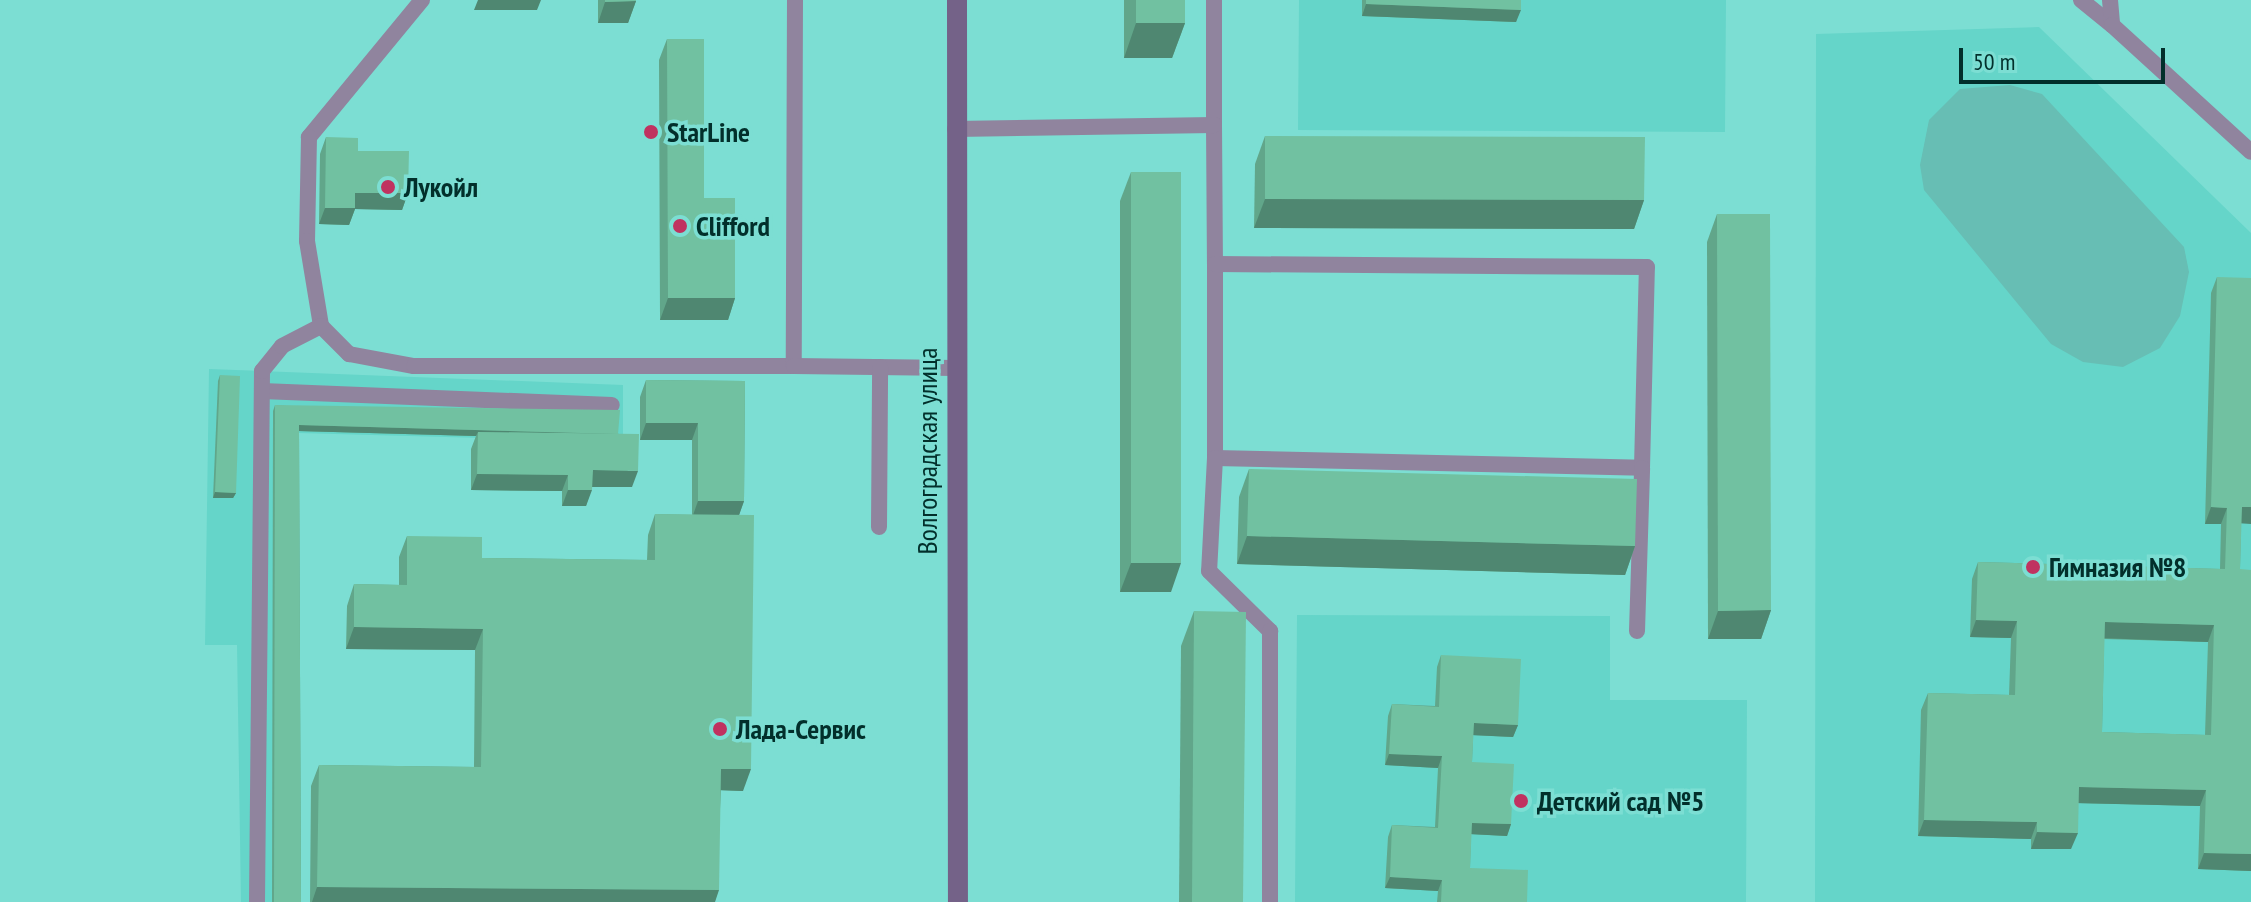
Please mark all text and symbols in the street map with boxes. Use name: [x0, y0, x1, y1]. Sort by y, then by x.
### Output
scale bar: [1963, 32, 2169, 82]
text: 50 m: [1973, 46, 2015, 77]
place label: StarLine: [667, 115, 750, 149]
marker: StarLine: [642, 123, 660, 141]
place label: Лукойл: [404, 170, 478, 204]
marker: Лукойл: [379, 178, 397, 196]
place label: Clifford: [696, 209, 770, 243]
marker: Clifford: [671, 217, 689, 235]
street label: Волгоградская улица: [910, 348, 944, 554]
place label: Гимназия №8: [2049, 550, 2186, 584]
marker: Гимназия №8: [2024, 558, 2042, 576]
place label: Лада-Сервис: [736, 712, 866, 746]
marker: Лада-Сервис: [711, 720, 729, 738]
place label: Детский сад №5: [1537, 784, 1704, 818]
marker: Детский сад №5: [1512, 792, 1530, 810]

